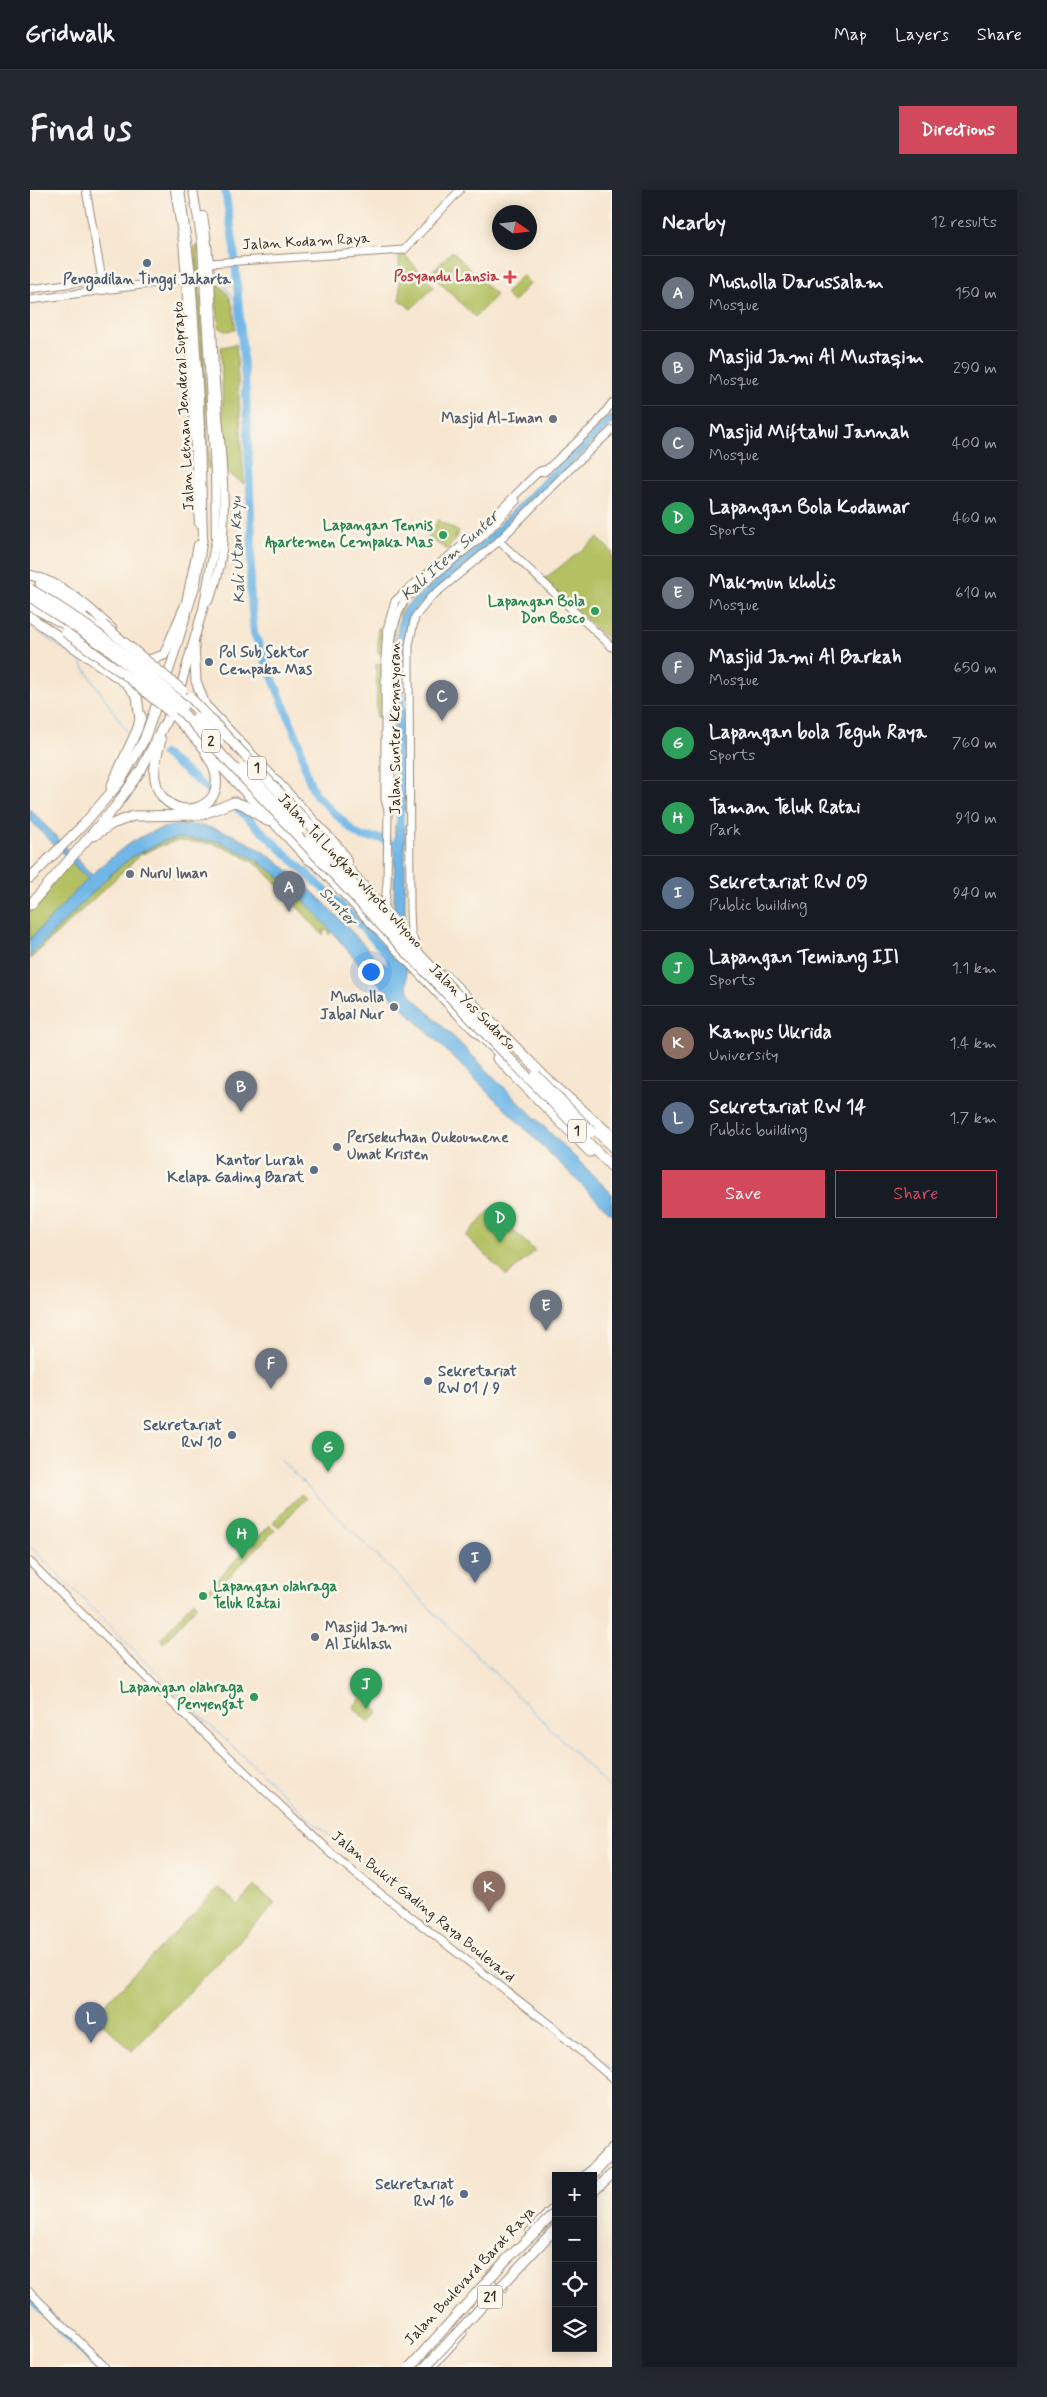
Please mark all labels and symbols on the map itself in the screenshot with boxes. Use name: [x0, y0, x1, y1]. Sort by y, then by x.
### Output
north arrow: [492, 205, 537, 250]
street label: Jalan Kodam Raya: [242, 229, 371, 255]
marker: Pengadilan Tinggi Jakarta: [141, 257, 153, 269]
place label: Posyandu Lansia: [394, 267, 500, 287]
place label: Pengadilan Tinggi Jakarta: [63, 270, 232, 292]
marker: Posyandu Lansia: [503, 270, 517, 284]
street label: Jalan Letnan Jenderal Suprapto: [169, 300, 199, 512]
place label: Masjid Al-Iman: [441, 409, 543, 429]
marker: Masjid Al-Iman: [547, 413, 559, 425]
water label: Kali Utan Kayu: [226, 495, 250, 604]
water label: Kali Item Sunter: [397, 505, 505, 606]
place label: Lapangan Tennis Apartemen Cempaka Mas: [265, 516, 433, 554]
marker: Lapangan Tennis Apartemen Cempaka Mas: [437, 529, 449, 541]
place label: Lapangan Bola Don Bosco: [488, 592, 585, 629]
marker: Lapangan Bola Don Bosco: [589, 605, 601, 617]
street label: Jalan Sunter Kemayoran: [386, 641, 406, 815]
place label: Pol Sub Sektor Cempaka Mas: [219, 643, 312, 680]
marker: Pol Sub Sektor Cempaka Mas: [203, 656, 215, 668]
pin: C: [426, 680, 458, 721]
road number: 2: [202, 730, 220, 752]
road number: 1: [248, 756, 266, 780]
street label: Jalan Tol Lingkar Wiyoto Wiyono: [272, 789, 427, 954]
place label: Nurul Iman: [140, 864, 208, 884]
marker: Nurul Iman: [124, 868, 136, 880]
pin: A: [273, 871, 305, 912]
water label: Sunter: [315, 883, 363, 933]
your location: [358, 959, 384, 985]
street label: Jalan Yos Sudarso: [424, 959, 520, 1055]
place label: Musholla Jabal Nur: [320, 988, 385, 1025]
marker: Musholla Jabal Nur: [388, 1001, 400, 1013]
pin: B: [225, 1071, 257, 1112]
road number: 1: [568, 1119, 586, 1142]
place label: Persekutuan Oukoumene Umat Kristen: [347, 1128, 509, 1165]
marker: Persekutuan Oukoumene Umat Kristen: [331, 1141, 343, 1153]
place label: Kantor Lurah Kelapa Gading Barat: [167, 1151, 305, 1189]
marker: Kantor Lurah Kelapa Gading Barat: [308, 1164, 320, 1176]
pin: D: [484, 1202, 516, 1243]
pin: E: [530, 1290, 562, 1331]
pin: F: [255, 1348, 287, 1389]
place label: Sekretariat RW 01 / 9: [438, 1362, 517, 1399]
marker: Sekretariat RW 01 / 9: [422, 1375, 434, 1387]
place label: Sekretariat RW 10: [143, 1416, 222, 1453]
marker: Sekretariat RW 10: [226, 1429, 238, 1441]
pin: G: [312, 1431, 344, 1472]
pin: H: [226, 1518, 258, 1559]
pin: I: [459, 1542, 491, 1583]
place label: Lapangan olahraga Teluk Ratai: [213, 1577, 338, 1614]
marker: Lapangan olahraga Teluk Ratai: [197, 1590, 209, 1602]
place label: Masjid Jami Al Ikhlash: [325, 1618, 408, 1655]
marker: Masjid Jami Al Ikhlash: [309, 1631, 321, 1643]
pin: J: [350, 1668, 382, 1709]
place label: Lapangan olahraga Penyengat: [120, 1678, 244, 1717]
marker: Lapangan olahraga Penyengat: [248, 1691, 260, 1703]
street label: Jalan Bukit Gading Raya Boulevard: [327, 1827, 519, 1987]
pin: K: [473, 1871, 505, 1912]
pin: L: [75, 2002, 107, 2043]
place label: Sekretariat RW 16: [375, 2175, 454, 2212]
marker: Sekretariat RW 16: [458, 2188, 470, 2200]
street label: Jalan Boulevard Barat Raya: [400, 2202, 540, 2350]
road number: 21: [478, 2286, 502, 2308]

